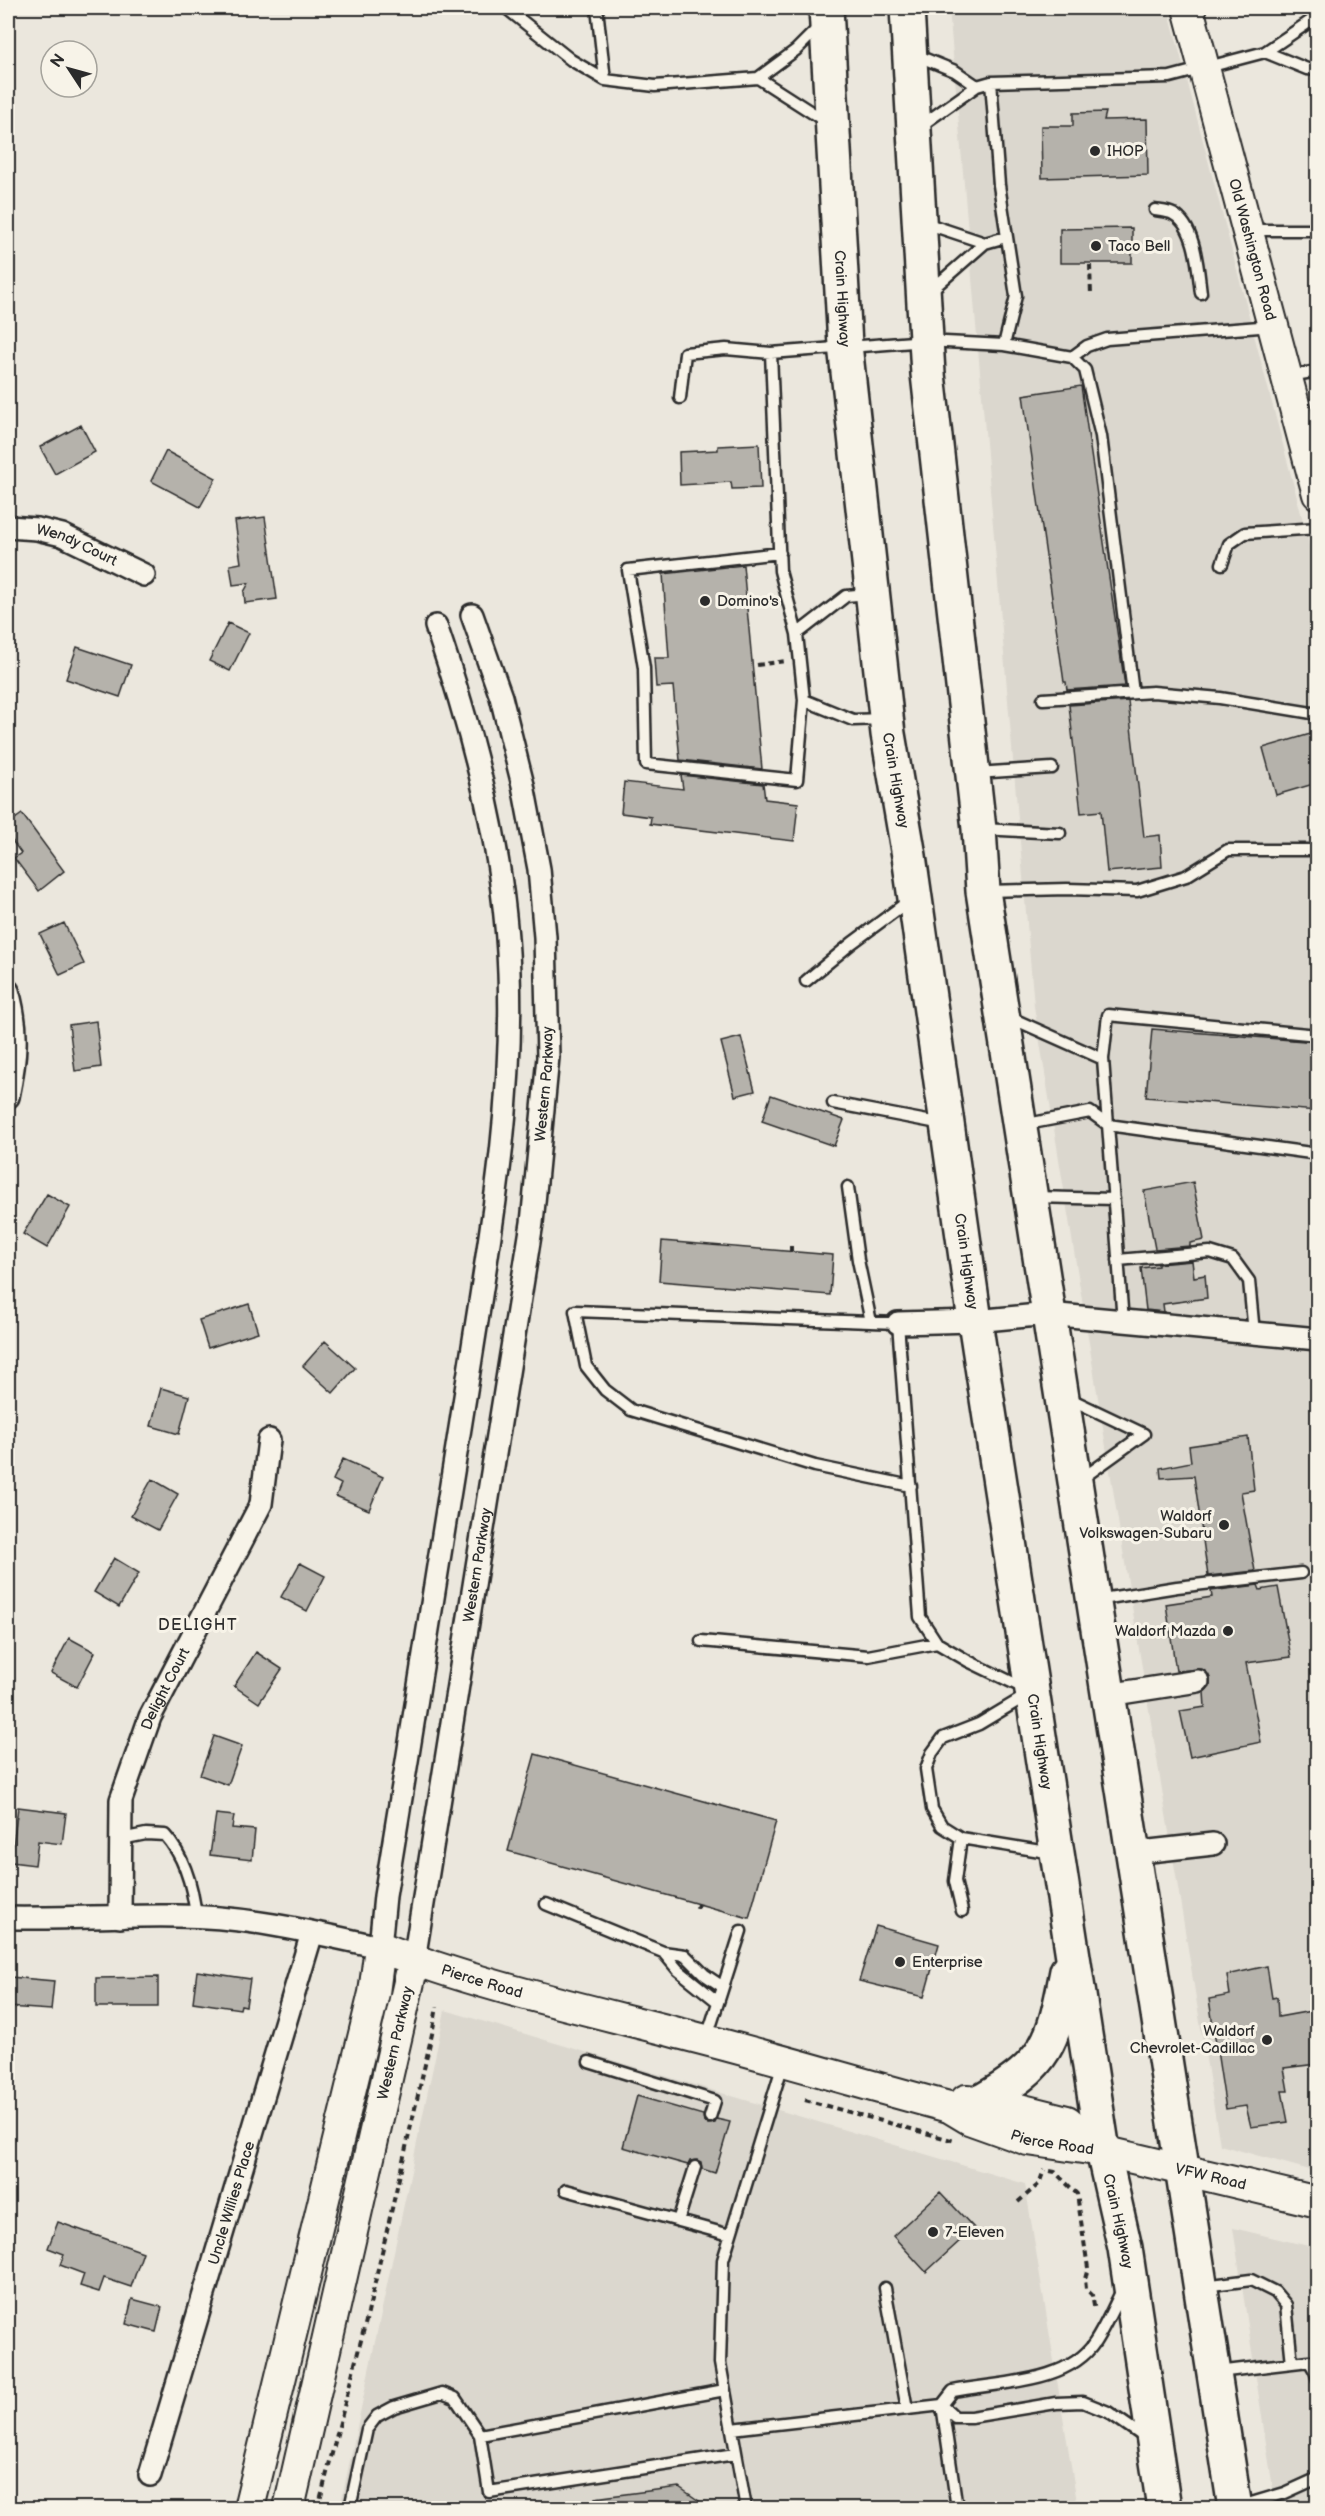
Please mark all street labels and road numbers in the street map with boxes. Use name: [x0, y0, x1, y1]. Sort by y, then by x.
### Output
street label: Old Washington Road: [1225, 177, 1281, 322]
street label: Crain Highway: [830, 250, 855, 348]
street label: Wendy Court: [35, 520, 121, 570]
street label: Crain Highway: [878, 731, 914, 830]
street label: Western Parkway: [530, 1026, 558, 1142]
street label: Crain Highway: [950, 1212, 983, 1311]
street label: Western Parkway: [459, 1506, 496, 1624]
street label: Delight Court: [137, 1644, 194, 1732]
street label: Crain Highway: [1023, 1692, 1057, 1791]
street label: Pierce Road: [439, 1960, 525, 2002]
street label: Western Parkway: [373, 1984, 417, 2101]
street label: Pierce Road: [1008, 2125, 1095, 2159]
street label: Uncle Willies Place: [204, 2139, 259, 2267]
street label: VFW Road: [1173, 2159, 1248, 2194]
street label: Crain Highway: [1099, 2172, 1138, 2270]

